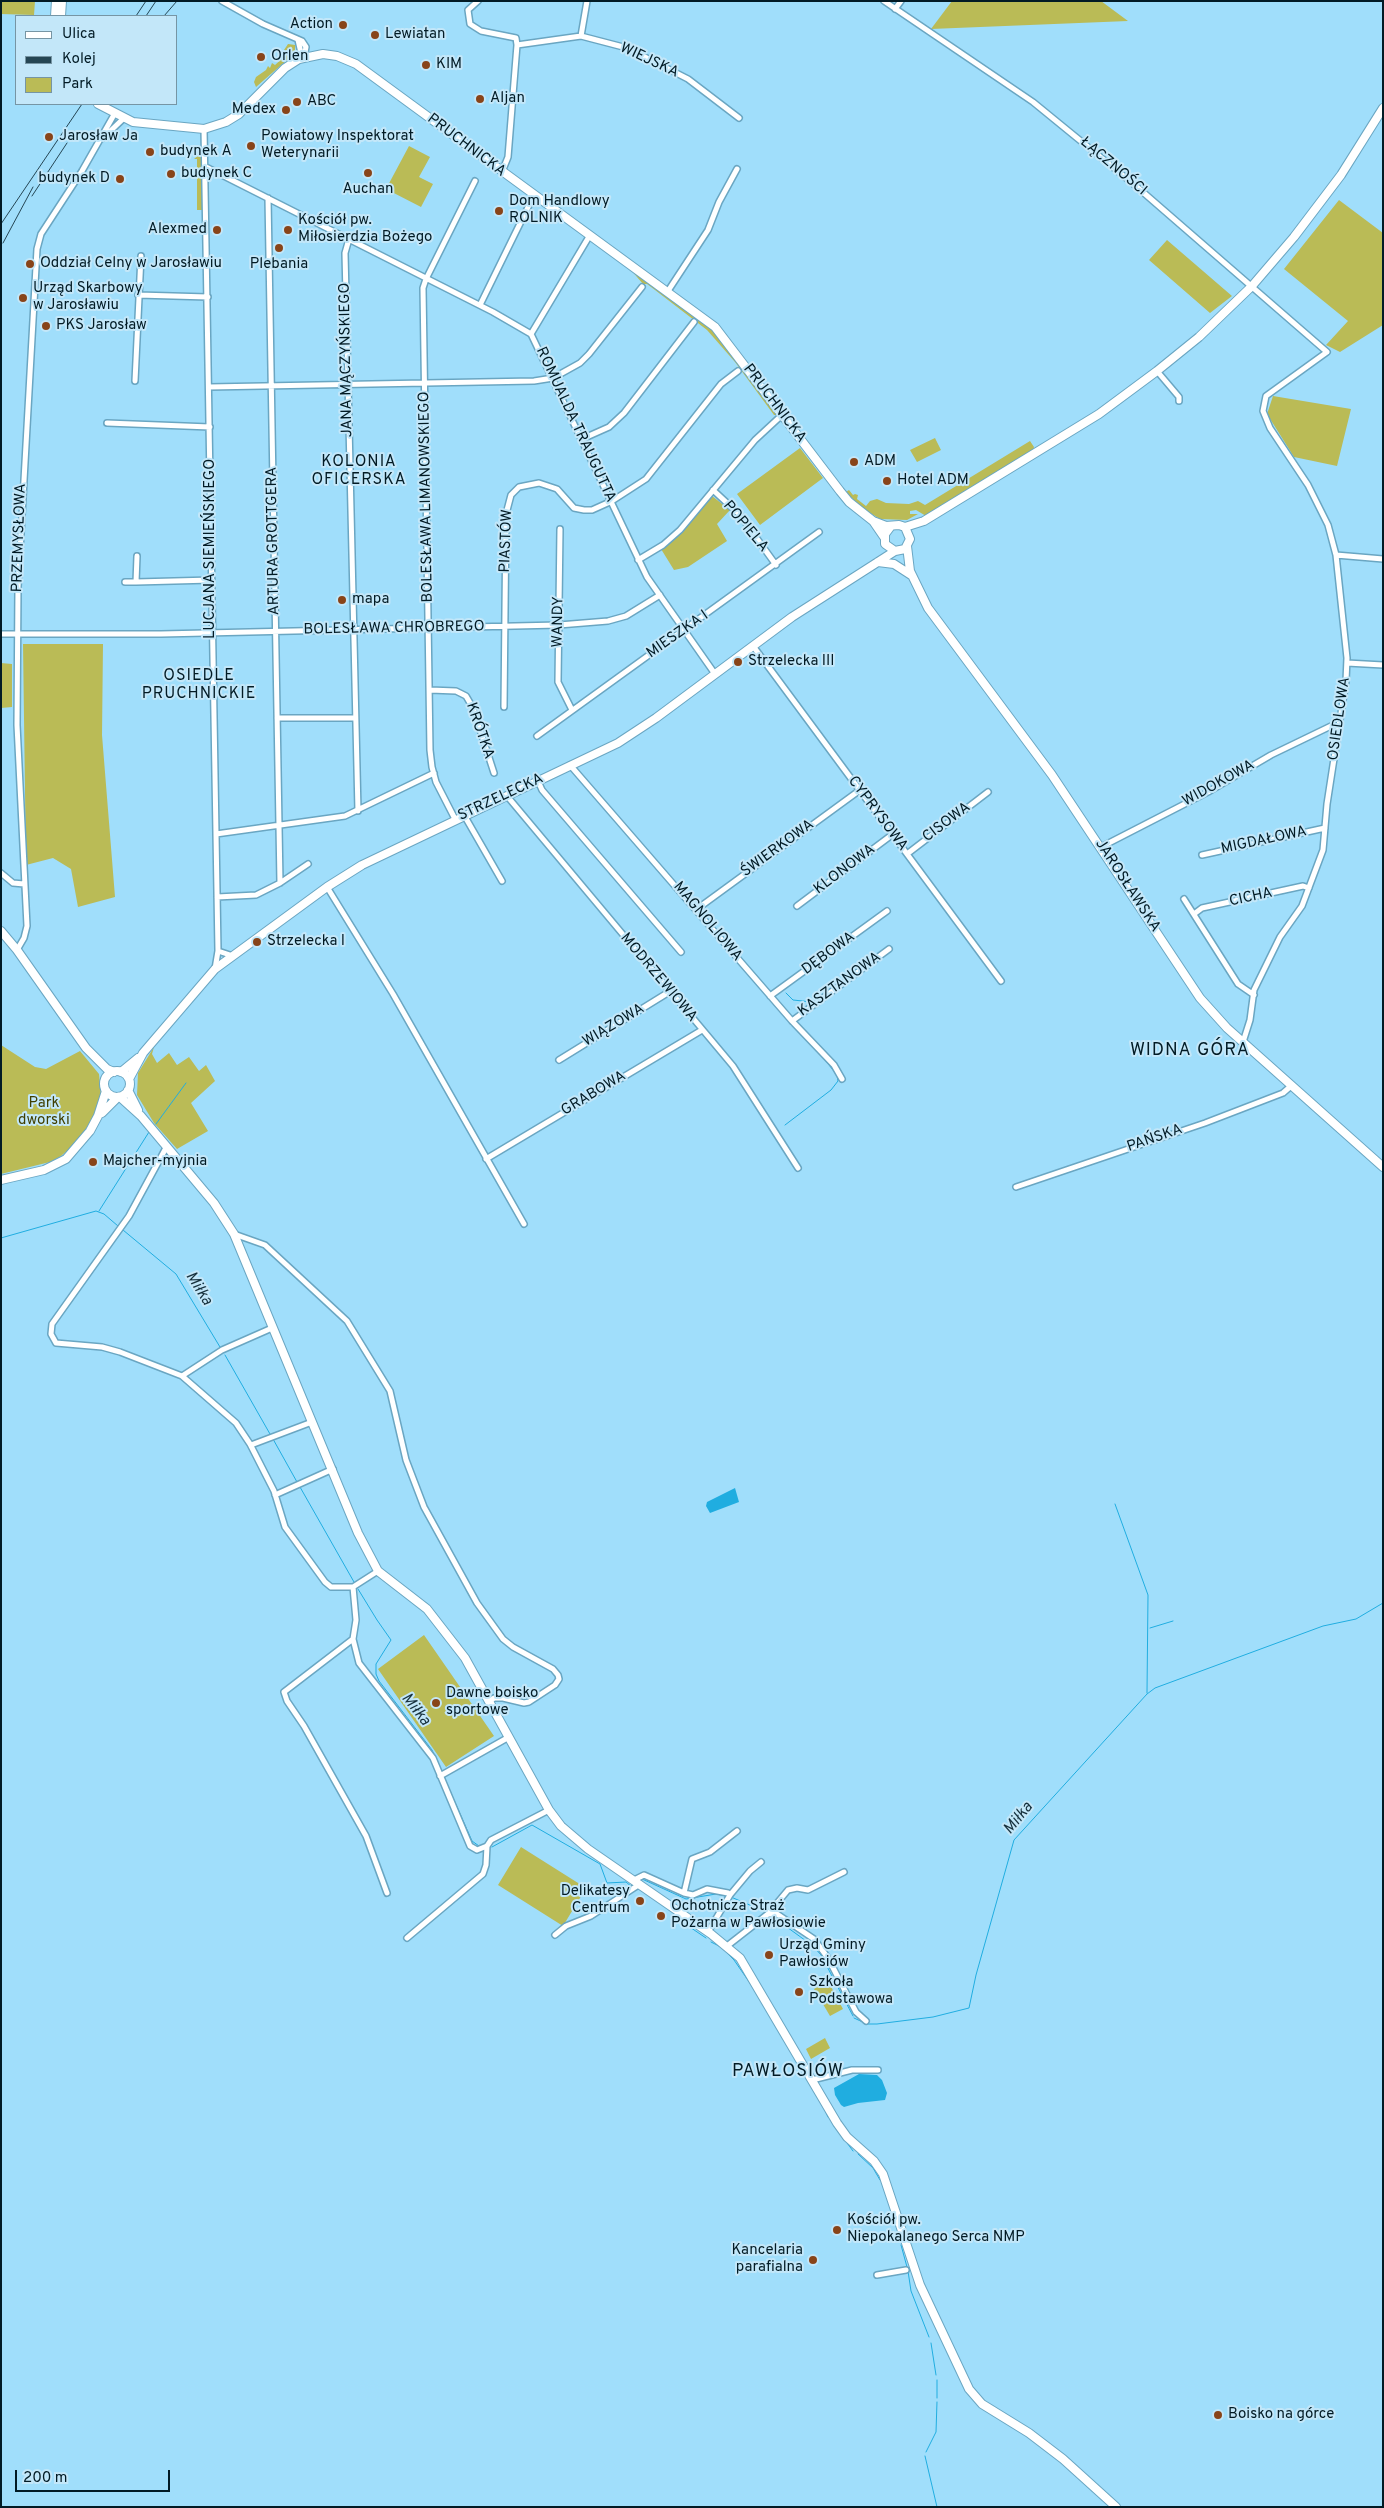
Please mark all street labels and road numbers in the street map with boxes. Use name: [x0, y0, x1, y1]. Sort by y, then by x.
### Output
street label: WIEJSKA: [617, 40, 681, 82]
street label: PRUCHNICKA: [423, 111, 509, 181]
street label: ŁĄCZNOŚCI: [1076, 134, 1150, 200]
street label: JANA MĄCZYŃSKIEGO: [337, 282, 357, 438]
street label: ROMUALDA TRAUGUTTA: [531, 345, 619, 505]
street label: PRUCHNICKA: [739, 361, 809, 447]
street label: BOLESŁAWA LIMANOWSKIEGO: [416, 391, 438, 603]
street label: LUCJANA SIEMIEŃSKIEGO: [202, 459, 220, 639]
street label: ARTURA GROTTGERA: [264, 467, 284, 615]
street label: PRZEMYSŁOWA: [9, 483, 31, 593]
street label: POPIELA: [718, 498, 772, 556]
street label: PIASTÓW: [497, 509, 517, 573]
street label: WANDY: [550, 596, 568, 648]
street label: MIESZKA I: [644, 607, 712, 663]
street label: BOLESŁAWA CHROBREGO: [303, 618, 485, 640]
street label: OSIEDLOWA: [1325, 676, 1355, 762]
street label: KRÓTKA: [461, 700, 497, 762]
street label: WIDOKOWA: [1180, 757, 1258, 811]
street label: STRZELECKA: [455, 770, 547, 826]
street label: CYPRYSOWA: [843, 773, 911, 855]
street label: CISOWA: [919, 799, 975, 847]
street label: ŚWIERKOWA: [738, 816, 818, 882]
street label: MIGDAŁOWA: [1219, 823, 1309, 859]
street label: JAROSŁAWSKA: [1090, 836, 1164, 936]
street label: KLONOWA: [811, 841, 879, 899]
street label: MAGNOLIOWA: [669, 879, 745, 965]
street label: CICHA: [1228, 885, 1274, 911]
street label: DĘBOWA: [799, 929, 859, 979]
street label: MODRZEWIOWA: [616, 930, 700, 1026]
street label: KASZTANOWA: [795, 949, 885, 1021]
street label: WIĄZOWA: [580, 1001, 648, 1051]
street label: GRABOWA: [558, 1068, 630, 1120]
street label: PAŃSKA: [1125, 1121, 1185, 1157]

